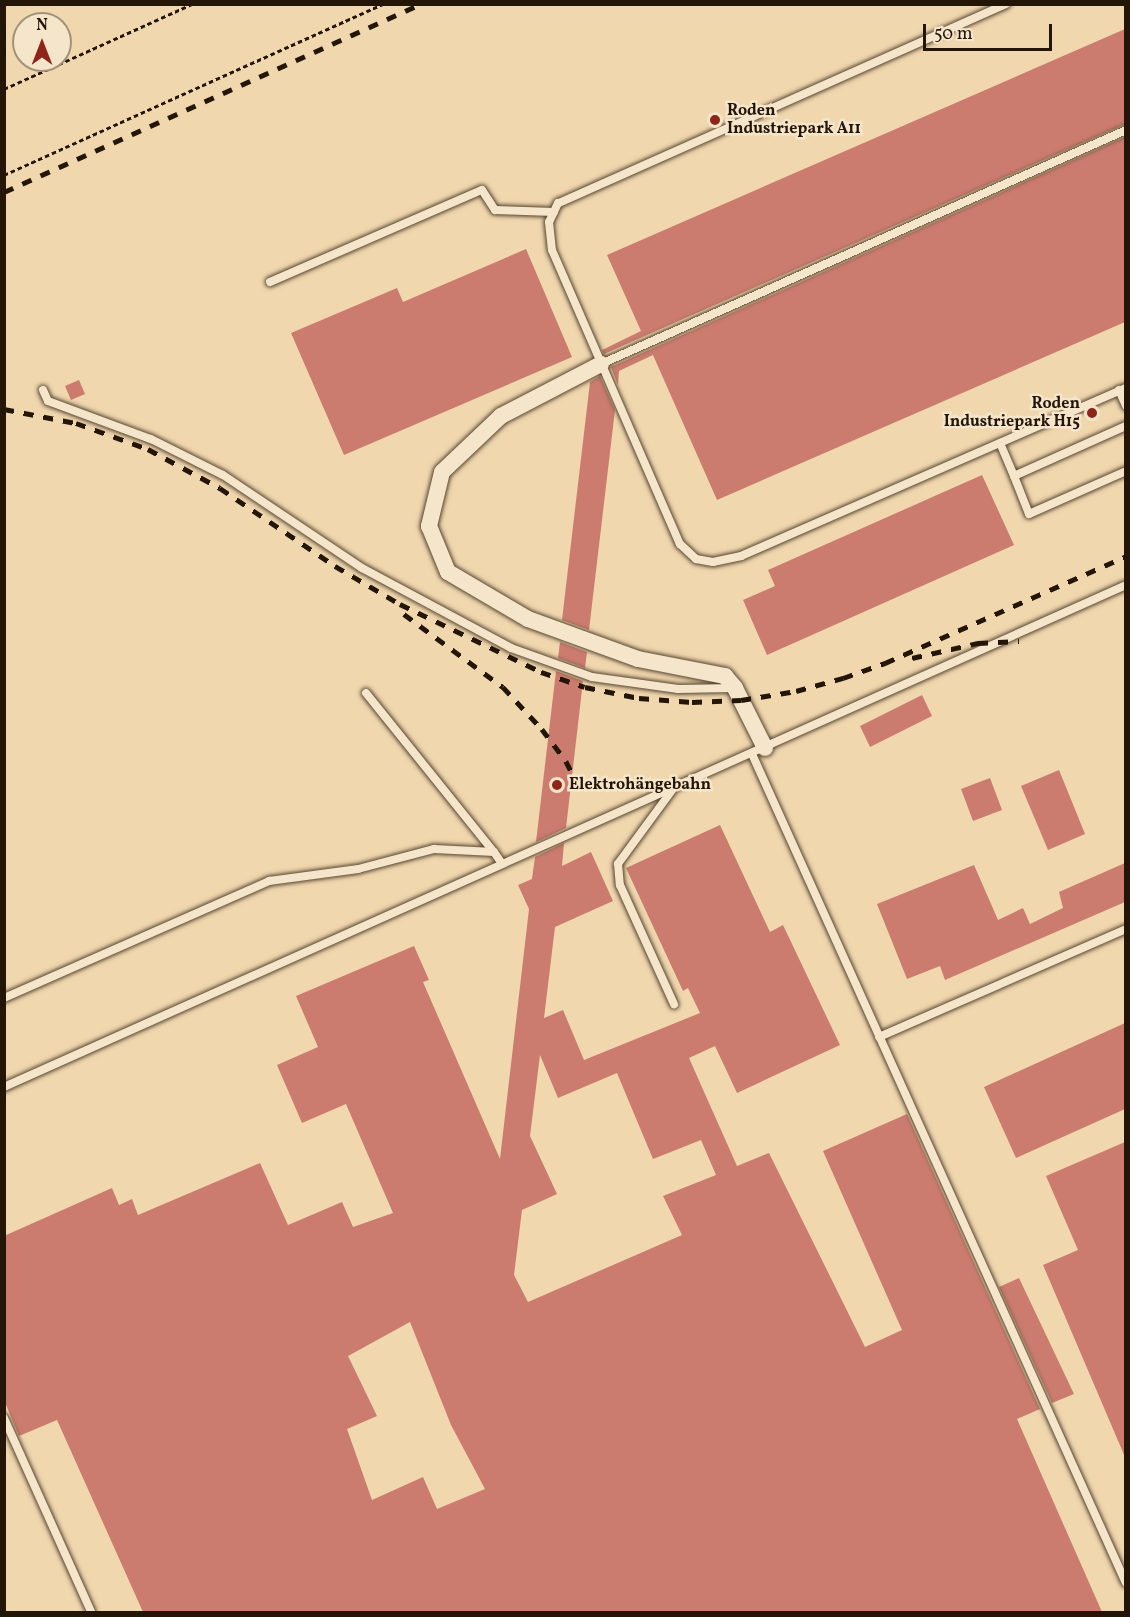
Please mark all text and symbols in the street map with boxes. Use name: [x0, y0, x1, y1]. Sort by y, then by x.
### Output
north arrow: [12, 12, 72, 72]
scale bar: [926, 12, 1055, 50]
text: N: [36, 15, 48, 37]
text: 50 m: [934, 22, 973, 47]
place label: Roden Industriepark A11: [727, 101, 861, 139]
marker: Roden Industriepark A11: [708, 113, 722, 127]
place label: Roden Industriepark H15: [944, 394, 1080, 432]
marker: Roden Industriepark H15: [1085, 406, 1099, 420]
place label: Elektrohängebahn: [569, 775, 711, 795]
marker: Elektrohängebahn: [550, 778, 564, 792]

